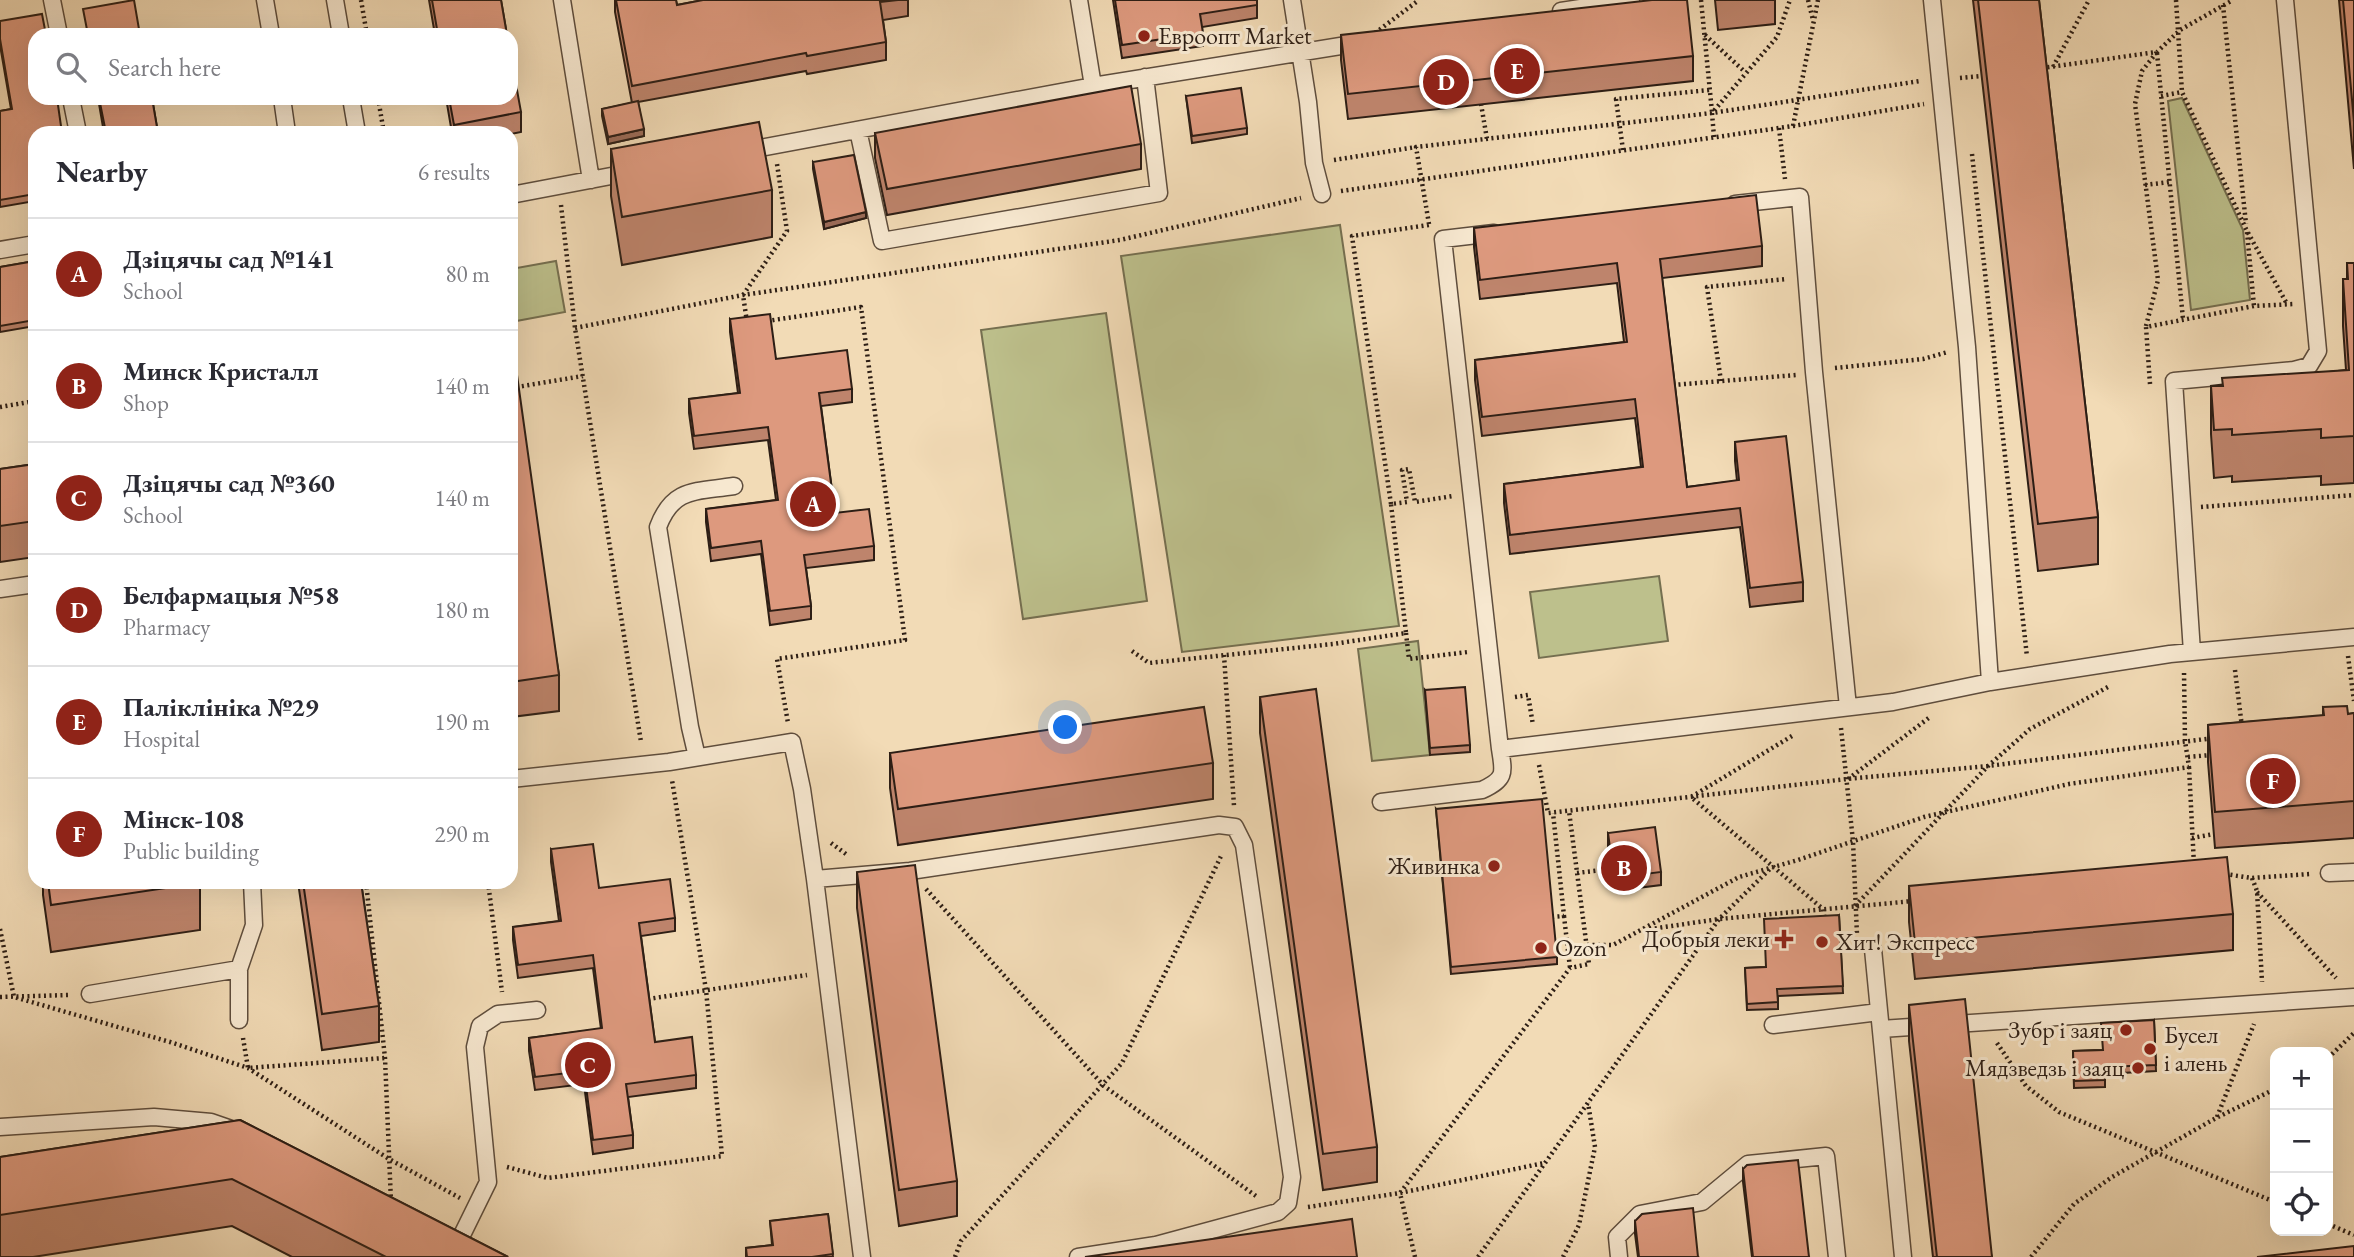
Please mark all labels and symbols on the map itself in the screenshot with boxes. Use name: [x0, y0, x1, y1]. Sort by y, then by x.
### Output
place label: Евроопт Market: [1158, 20, 1312, 51]
marker: Евроопт Market: [1136, 28, 1152, 44]
pin: E: [1494, 45, 1540, 97]
pin: D: [1423, 56, 1469, 108]
pin: A: [790, 478, 836, 530]
your location: [1048, 710, 1082, 744]
pin: F: [2250, 755, 2296, 807]
pin: B: [1601, 842, 1647, 894]
place label: Живинка: [1387, 850, 1480, 881]
marker: Живинка: [1486, 858, 1502, 874]
place label: Добрыя леки: [1642, 923, 1770, 954]
place label: Хит! Экспресс: [1835, 926, 1975, 957]
marker: Добрыя леки: [1776, 931, 1792, 947]
place label: Ozon: [1555, 932, 1607, 963]
marker: Хит! Экспресс: [1814, 934, 1830, 950]
marker: Ozon: [1533, 940, 1549, 956]
place label: Зубр і заяц: [2008, 1014, 2113, 1045]
place label: Бусел і алень: [2164, 1019, 2227, 1078]
marker: Зубр і заяц: [2118, 1022, 2134, 1038]
pin: C: [565, 1039, 611, 1091]
marker: Бусел і алень: [2142, 1041, 2158, 1057]
place label: Мядзведзь і заяц: [1965, 1052, 2125, 1083]
marker: Мядзведзь і заяц: [2130, 1060, 2146, 1076]

